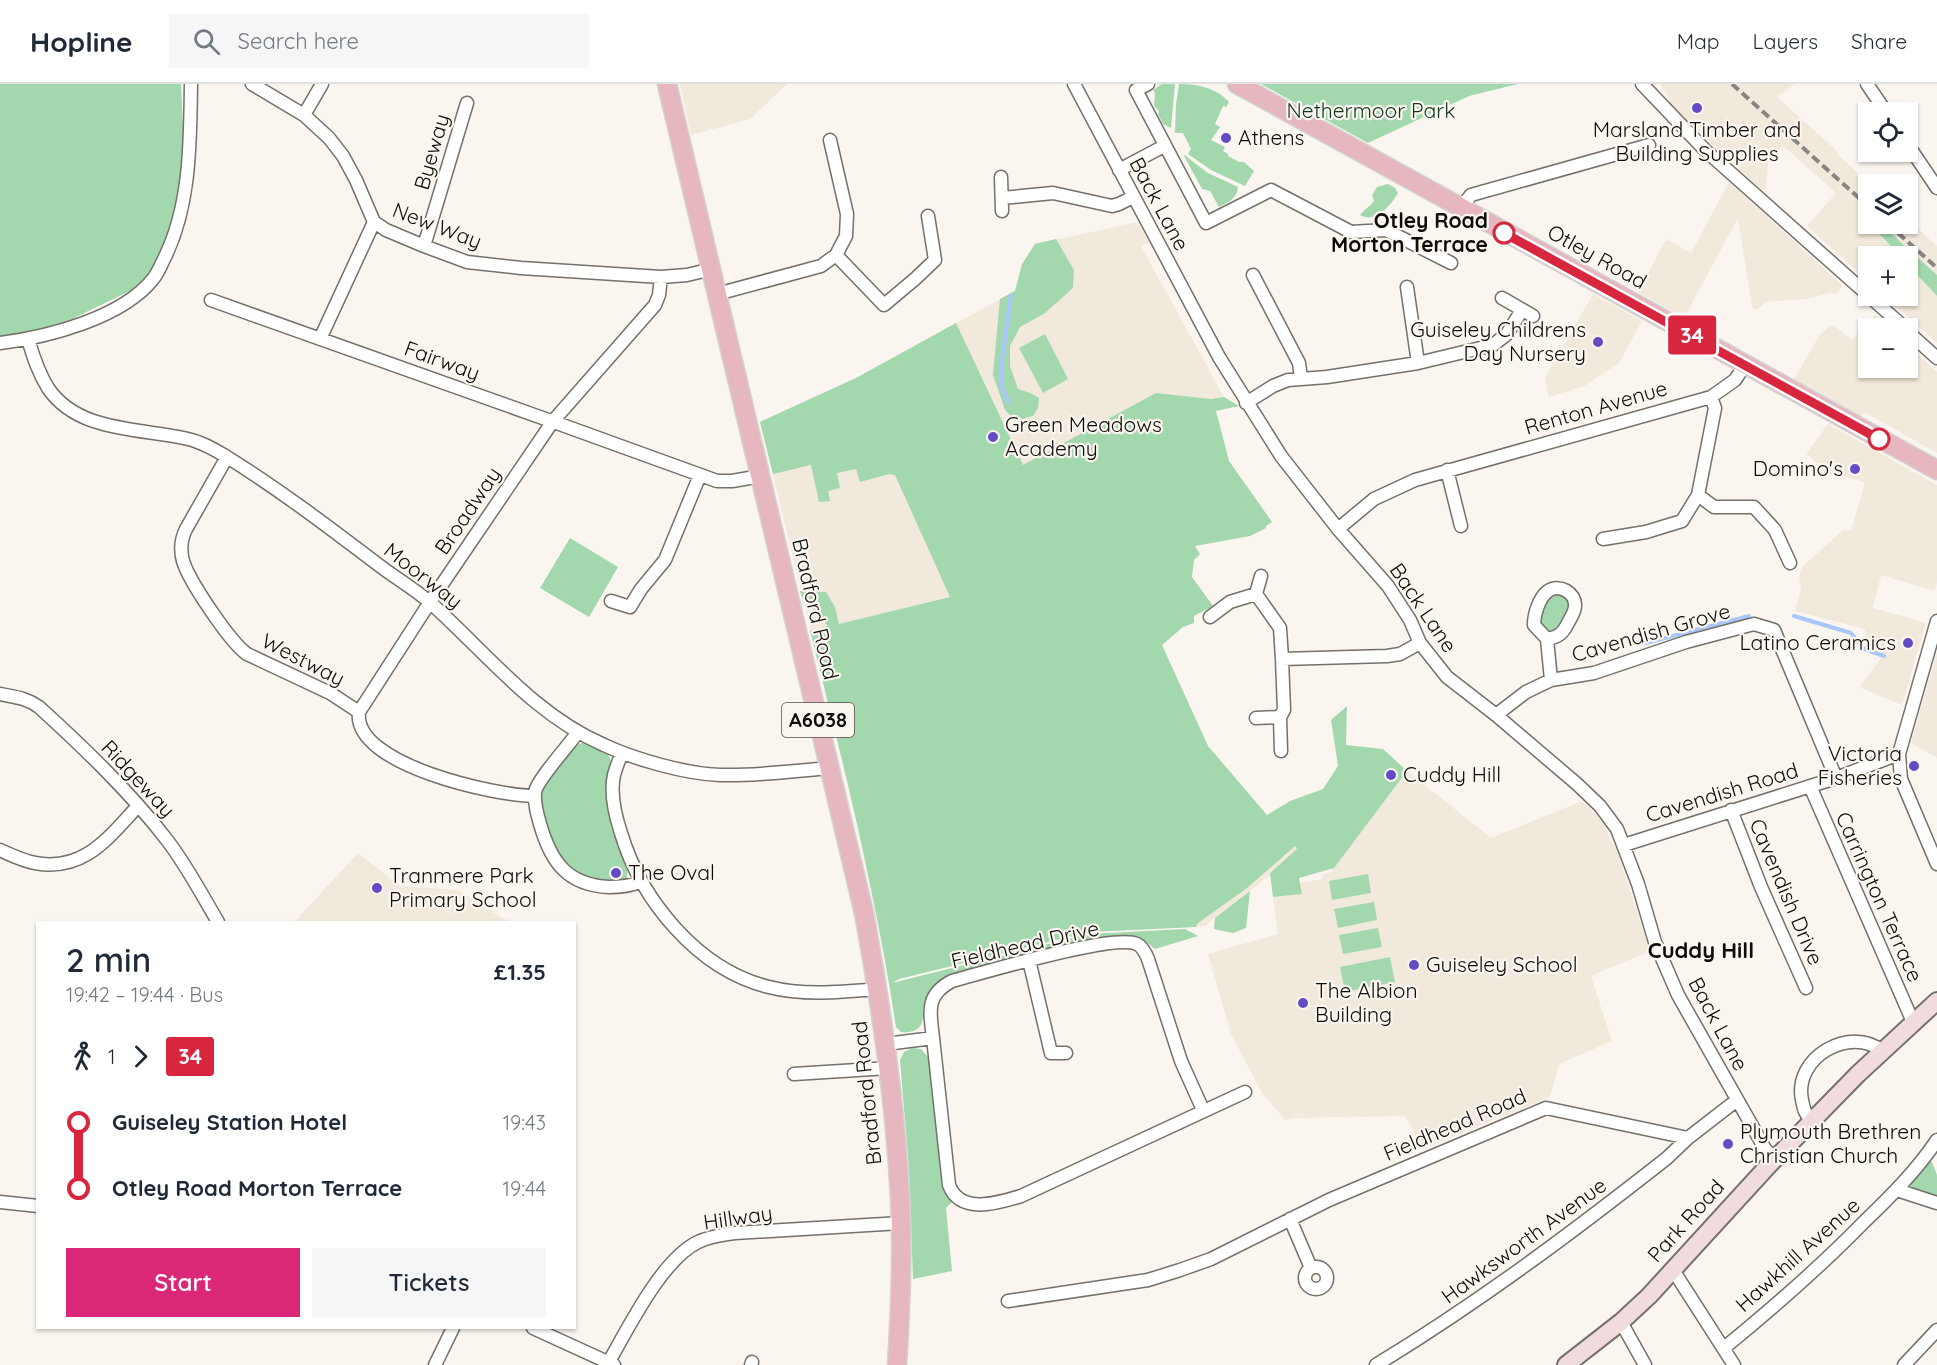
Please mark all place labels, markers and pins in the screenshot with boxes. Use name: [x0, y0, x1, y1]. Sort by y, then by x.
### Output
marker: Marsland Timber and Building Supplies: [1690, 101, 1704, 115]
place label: Marsland Timber and Building Supplies: [1593, 116, 1801, 166]
place label: Athens: [1238, 124, 1304, 150]
marker: Athens: [1219, 131, 1233, 145]
place label: Otley Road Morton Terrace: [1331, 207, 1488, 257]
marker: Otley Road Morton Terrace: [1493, 222, 1515, 244]
place label: Guiseley Childrens Day Nursery: [1410, 316, 1586, 366]
marker: Guiseley Childrens Day Nursery: [1591, 335, 1605, 349]
place label: Green Meadows Academy: [1005, 411, 1162, 461]
unlabelled marker: [1868, 428, 1890, 450]
marker: Green Meadows Academy: [986, 430, 1000, 444]
place label: Domino's: [1753, 455, 1843, 481]
marker: Domino's: [1848, 462, 1862, 476]
place label: Latino Ceramics: [1739, 629, 1896, 655]
marker: Latino Ceramics: [1901, 636, 1915, 650]
place label: Victoria Fisheries: [1818, 740, 1902, 790]
marker: Victoria Fisheries: [1907, 759, 1921, 773]
place label: Cuddy Hill: [1403, 761, 1501, 787]
marker: Cuddy Hill: [1384, 768, 1398, 782]
place label: The Oval: [628, 859, 715, 885]
place label: Tranmere Park Primary School: [389, 862, 537, 912]
marker: The Oval: [609, 866, 623, 880]
marker: Tranmere Park Primary School: [370, 881, 384, 895]
place label: Guiseley School: [1426, 951, 1578, 977]
marker: Guiseley School: [1407, 958, 1421, 972]
place label: The Albion Building: [1315, 977, 1418, 1027]
marker: The Albion Building: [1296, 996, 1310, 1010]
place label: Plymouth Brethren Christian Church: [1740, 1118, 1921, 1168]
marker: Plymouth Brethren Christian Church: [1721, 1137, 1735, 1151]

